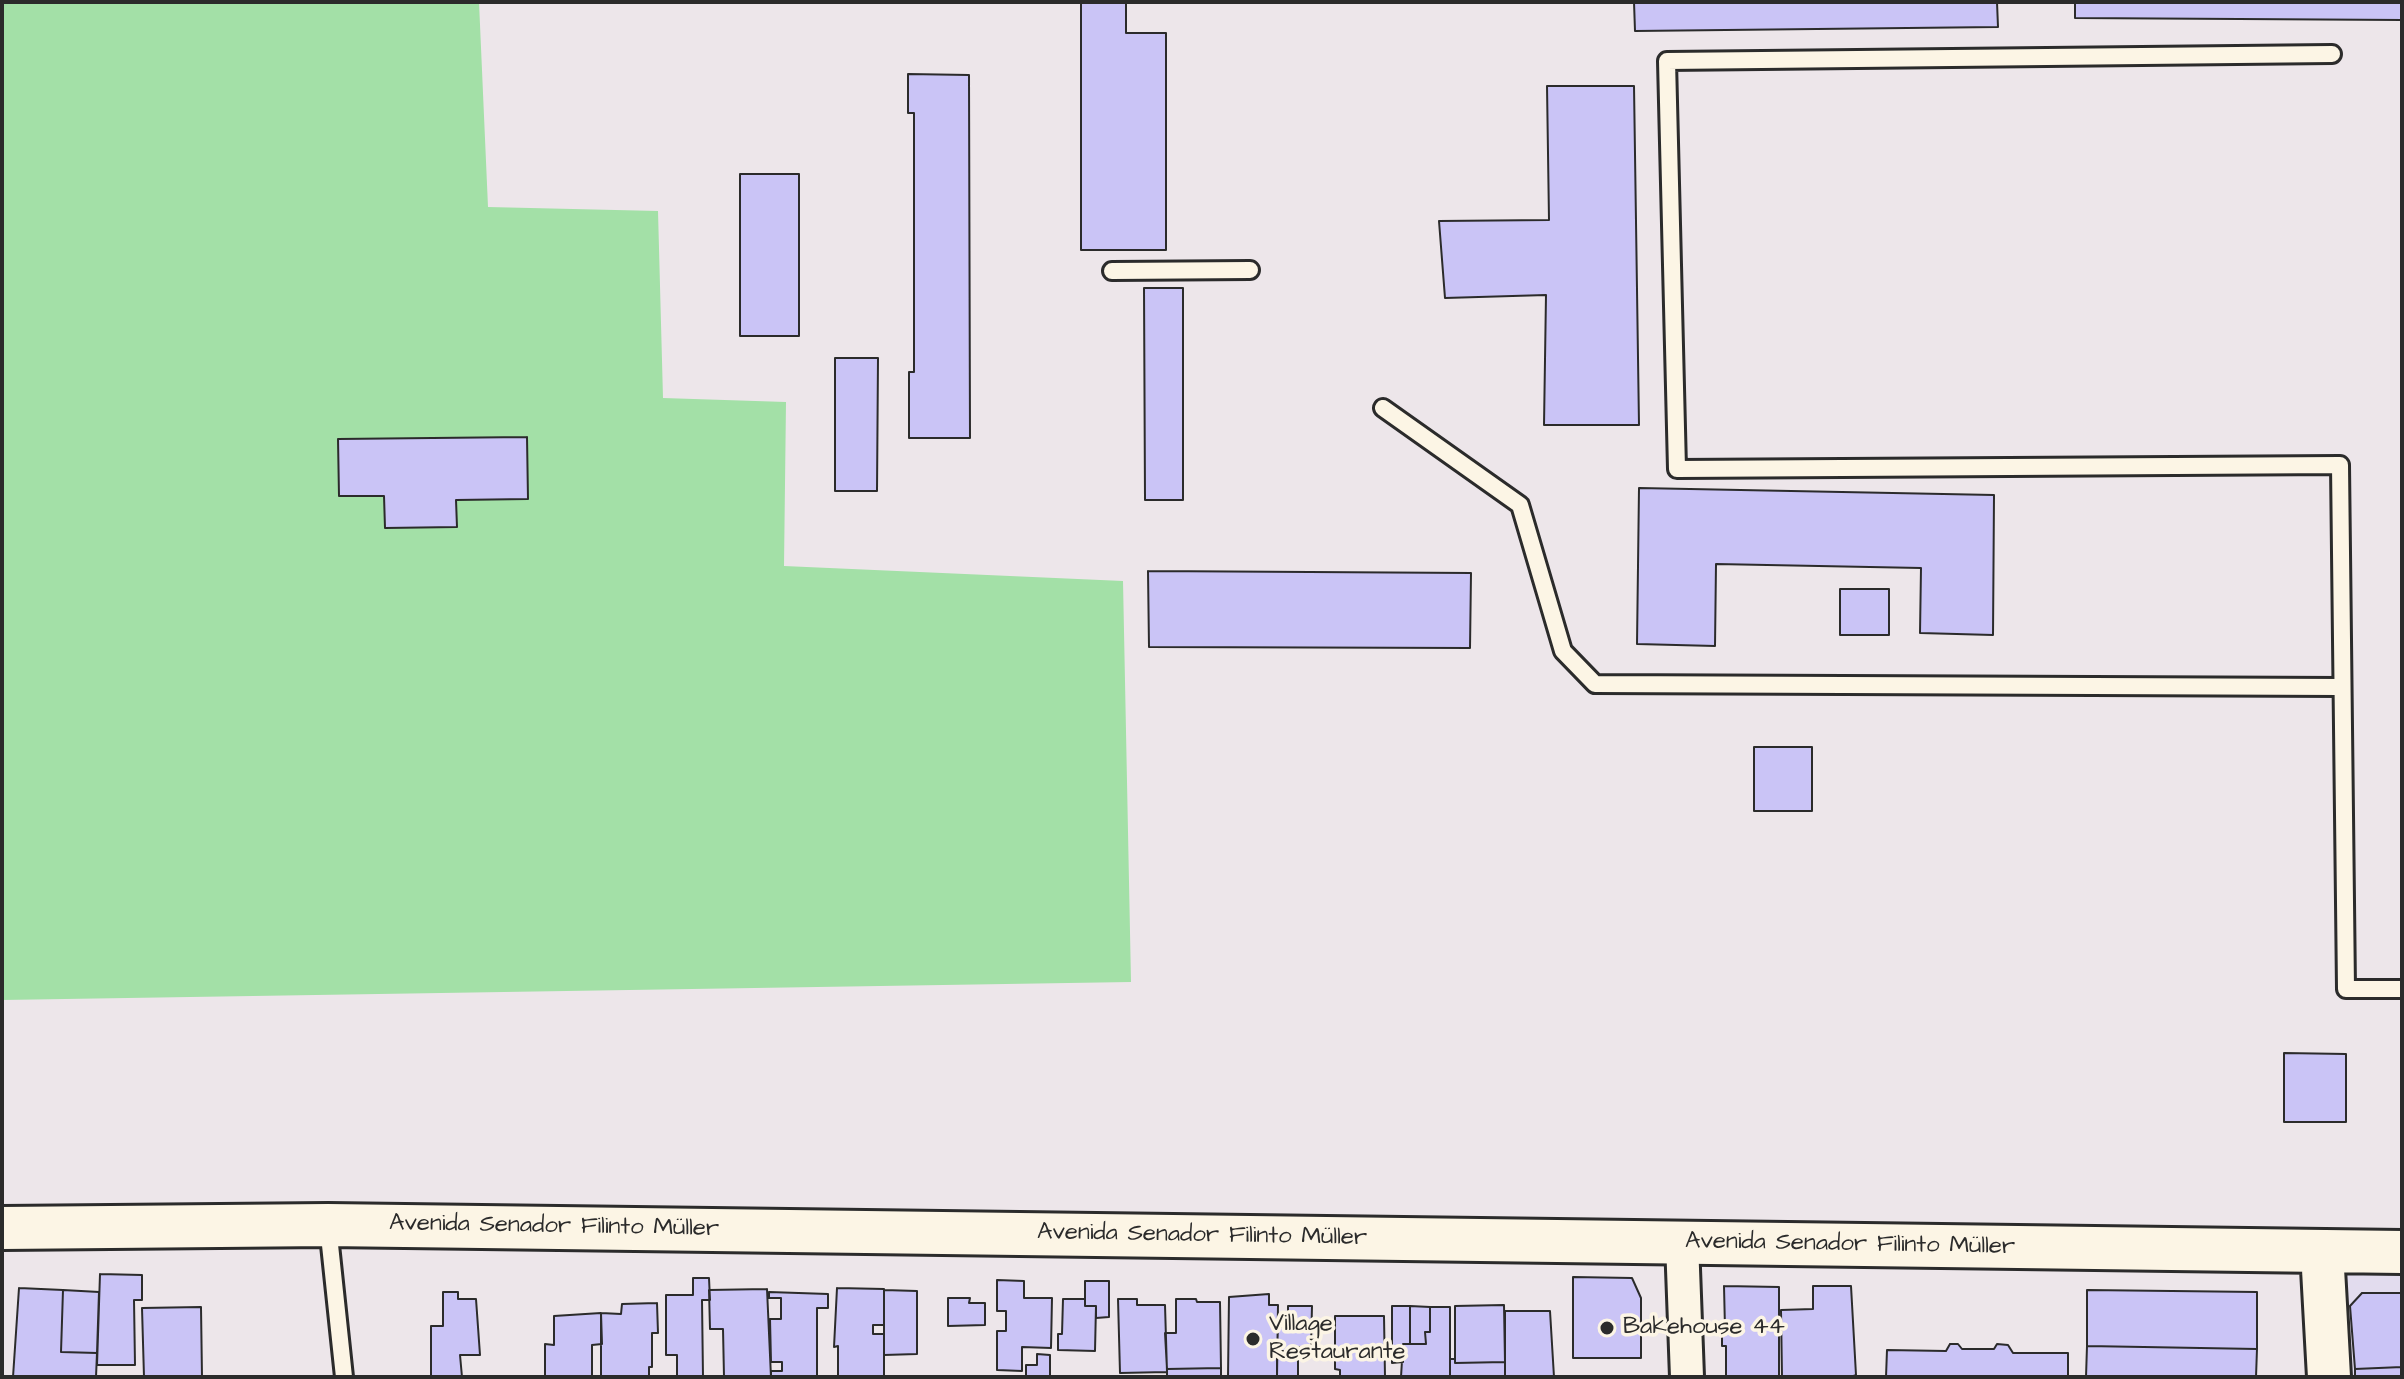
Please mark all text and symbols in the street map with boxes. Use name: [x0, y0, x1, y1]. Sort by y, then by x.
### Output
street label: Avenida Senador Filinto Müller: [389, 1210, 719, 1244]
street label: Avenida Senador Filinto Müller: [1037, 1219, 1367, 1253]
street label: Avenida Senador Filinto Müller: [1685, 1228, 2015, 1262]
place label: Village Restaurante: [1269, 1311, 1405, 1367]
place label: Bakehouse 44: [1623, 1314, 1785, 1342]
marker: Bakehouse 44: [1598, 1319, 1616, 1337]
marker: Village Restaurante: [1244, 1330, 1262, 1348]

